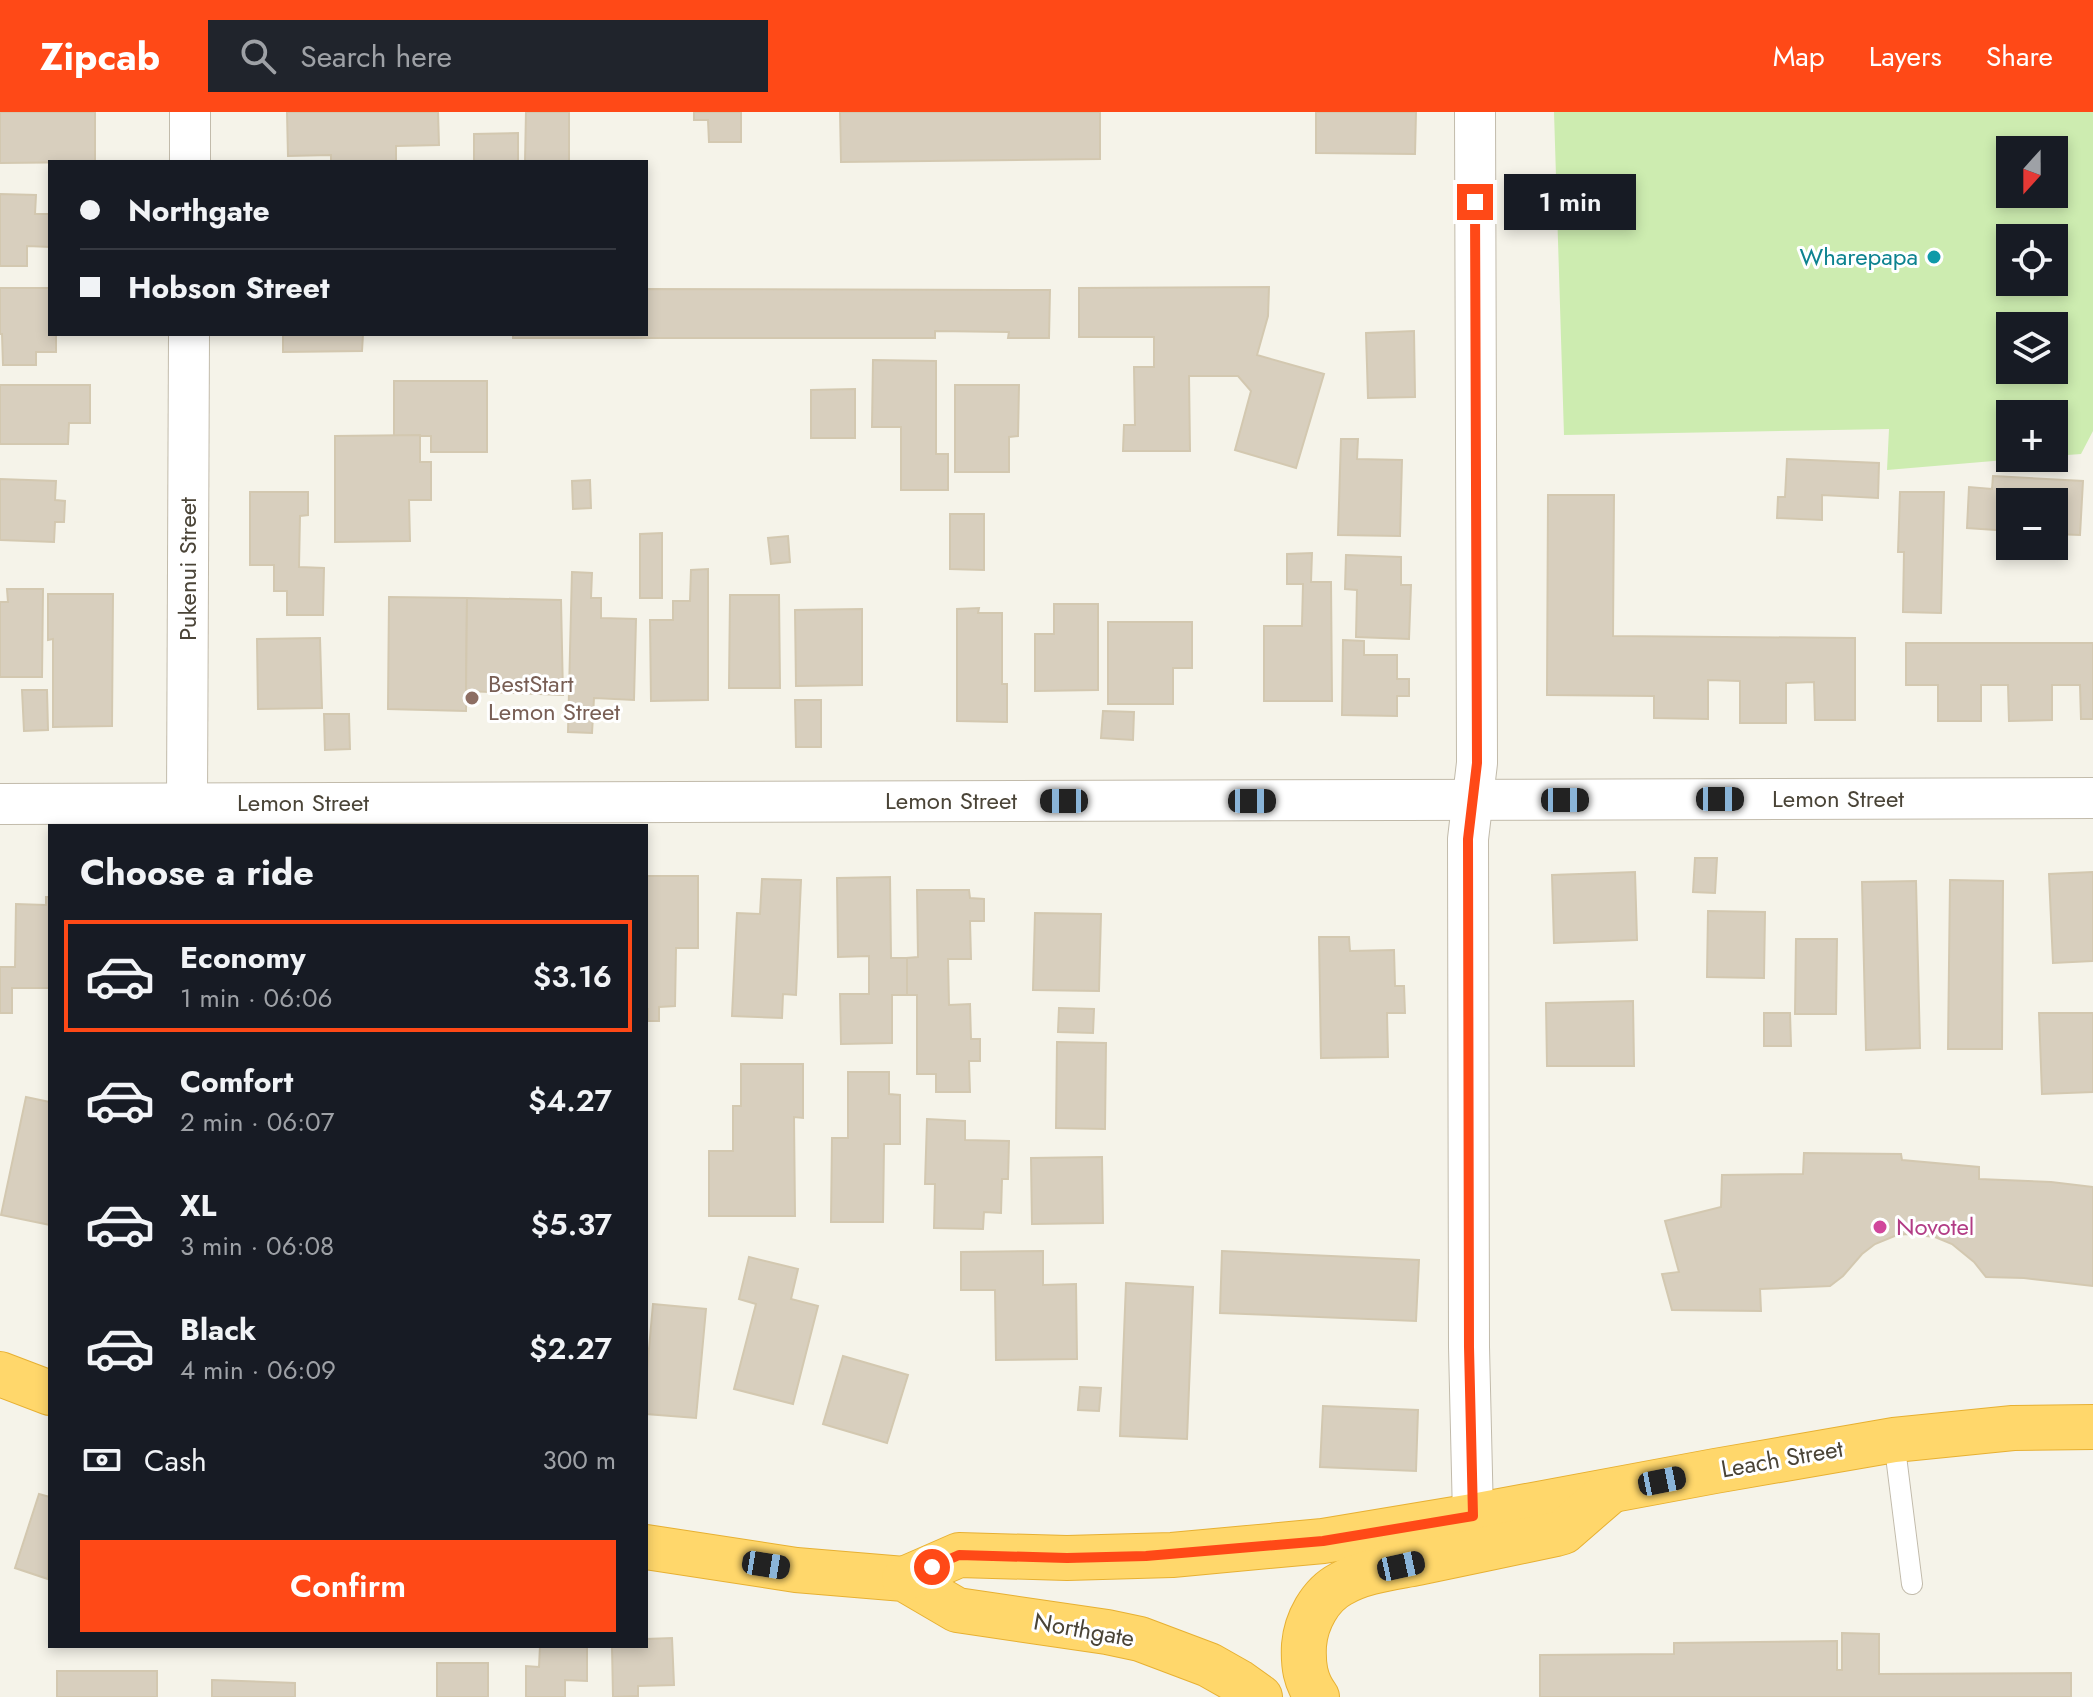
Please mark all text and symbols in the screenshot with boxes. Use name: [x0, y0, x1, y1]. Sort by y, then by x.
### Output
search box: [208, 20, 768, 92]
text: Zipcab: [40, 29, 160, 84]
icon: search: [236, 34, 280, 78]
text: Search here: [300, 35, 452, 78]
text: Map: [1773, 36, 1825, 77]
text: Layers: [1869, 36, 1942, 77]
text: Share: [1986, 36, 2053, 77]
north arrow: [1996, 136, 2068, 208]
map controls: [1996, 136, 2068, 560]
callout: 1 min: [1503, 174, 1635, 230]
text: 1 min: [1538, 183, 1602, 221]
route end: [1457, 184, 1493, 220]
text: Northgate: [128, 189, 270, 232]
button: locate: [1996, 224, 2068, 296]
place label: Wharepapa: [1799, 239, 1918, 274]
marker: Wharepapa: [1925, 248, 1943, 266]
text: Hobson Street: [128, 266, 330, 309]
button: layers: [1996, 312, 2068, 384]
button: +: [1996, 400, 2068, 472]
button: −: [1996, 488, 2068, 560]
street label: Pukenui Street: [170, 497, 205, 641]
place label: BestStart Lemon Street: [488, 666, 620, 729]
marker: BestStart Lemon Street: [463, 689, 481, 707]
street label: Lemon Street: [1772, 781, 1904, 816]
street label: Lemon Street: [885, 783, 1017, 818]
street label: Lemon Street: [237, 785, 369, 820]
car: [1696, 787, 1744, 811]
car: [1541, 788, 1589, 812]
car: [1040, 789, 1088, 813]
car: [1228, 789, 1276, 813]
text: Choose a ride: [80, 846, 314, 898]
text: Economy: [180, 936, 306, 979]
icon: car: [84, 940, 156, 1012]
text: $3.16: [533, 955, 612, 998]
text: 1 min · 06:06: [180, 979, 333, 1017]
text: Comfort: [180, 1060, 293, 1103]
icon: car: [84, 1064, 156, 1136]
text: $4.27: [528, 1079, 612, 1122]
text: 2 min · 06:07: [180, 1103, 334, 1141]
text: XL: [180, 1184, 216, 1227]
icon: car: [84, 1188, 156, 1260]
text: $5.37: [531, 1203, 612, 1246]
place label: Novotel: [1896, 1209, 1974, 1244]
marker: Novotel: [1871, 1218, 1889, 1236]
text: 3 min · 06:08: [180, 1227, 334, 1265]
text: Black: [180, 1308, 256, 1351]
icon: car: [84, 1312, 156, 1384]
text: $2.27: [529, 1327, 612, 1370]
text: 4 min · 06:09: [180, 1351, 336, 1389]
street label: Leach Street: [1718, 1431, 1846, 1486]
icon: cash: [80, 1438, 124, 1482]
text: Cash: [144, 1439, 207, 1482]
text: 300 m: [543, 1441, 616, 1479]
car: [1636, 1465, 1688, 1497]
button: Confirm: [80, 1540, 616, 1632]
car: [740, 1549, 792, 1581]
route start: [914, 1549, 950, 1585]
car: [1375, 1549, 1427, 1583]
street label: Northgate: [1031, 1603, 1137, 1656]

